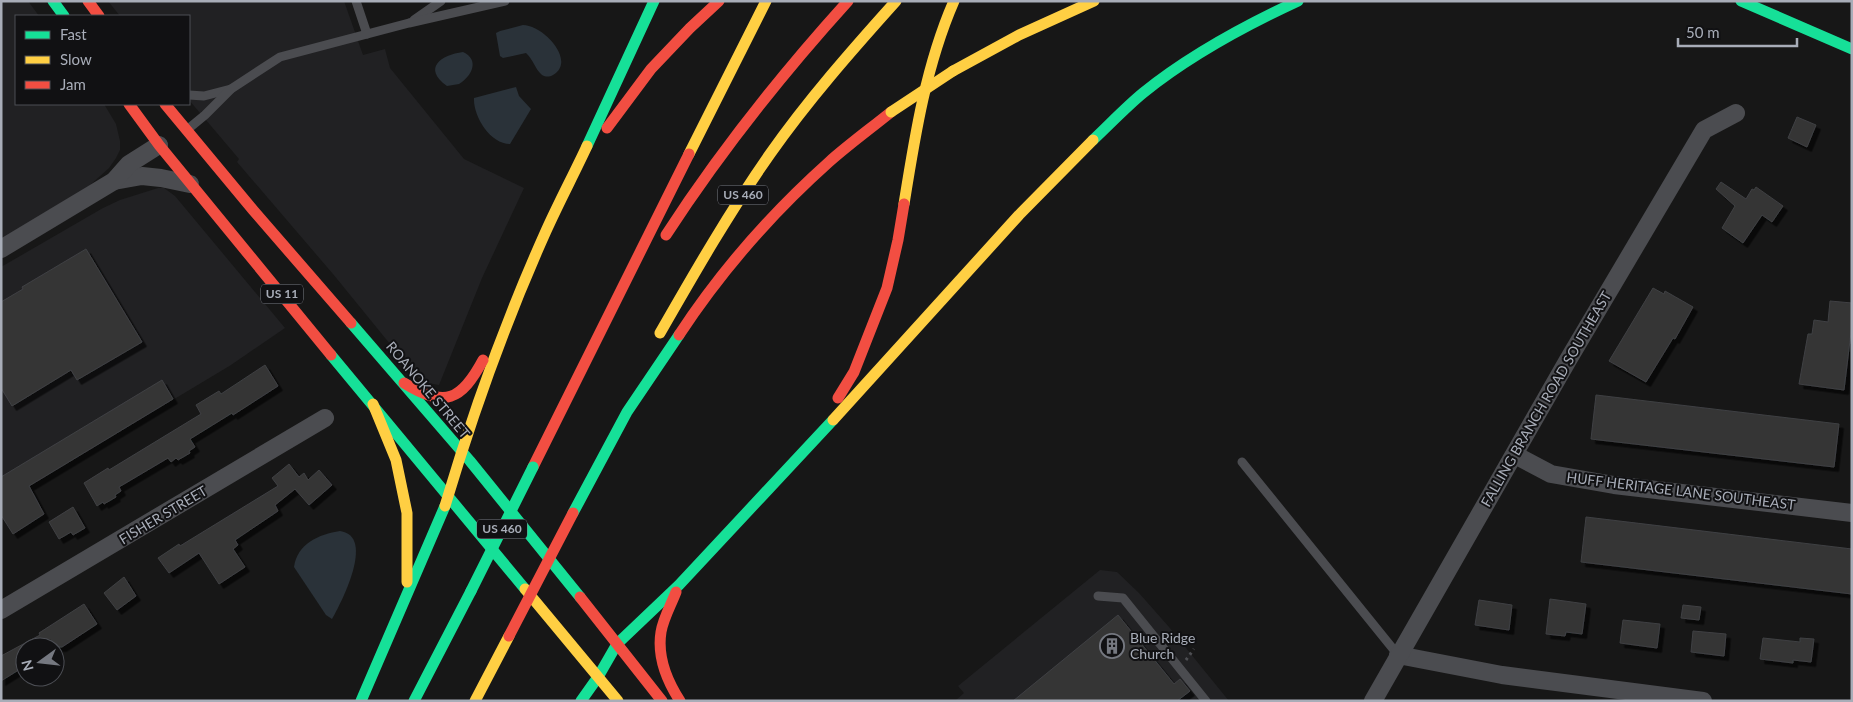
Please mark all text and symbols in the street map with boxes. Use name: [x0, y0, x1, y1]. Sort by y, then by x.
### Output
legend: [15, 15, 190, 105]
scale bar: [1678, 15, 1797, 47]
text: 50 m: [1686, 23, 1720, 41]
text: Fast: [60, 25, 87, 43]
text: Slow: [60, 50, 92, 68]
text: Jam: [60, 75, 86, 93]
road number: US 460: [718, 186, 768, 204]
road number: US 11: [261, 284, 303, 304]
street label: FALLING BRANCH ROAD SOUTHEAST: [1477, 287, 1615, 509]
street label: ROANOKE STREET: [383, 338, 474, 442]
street label: HUFF HERITAGE LANE SOUTHEAST: [1566, 468, 1797, 513]
street label: FISHER STREET: [116, 481, 210, 548]
road number: US 460: [477, 520, 527, 538]
place label: Blue Ridge Church: [1130, 629, 1195, 662]
building icon: Blue Ridge Church: [1099, 633, 1125, 659]
north arrow: [15, 637, 65, 687]
text: N: [17, 658, 37, 673]

